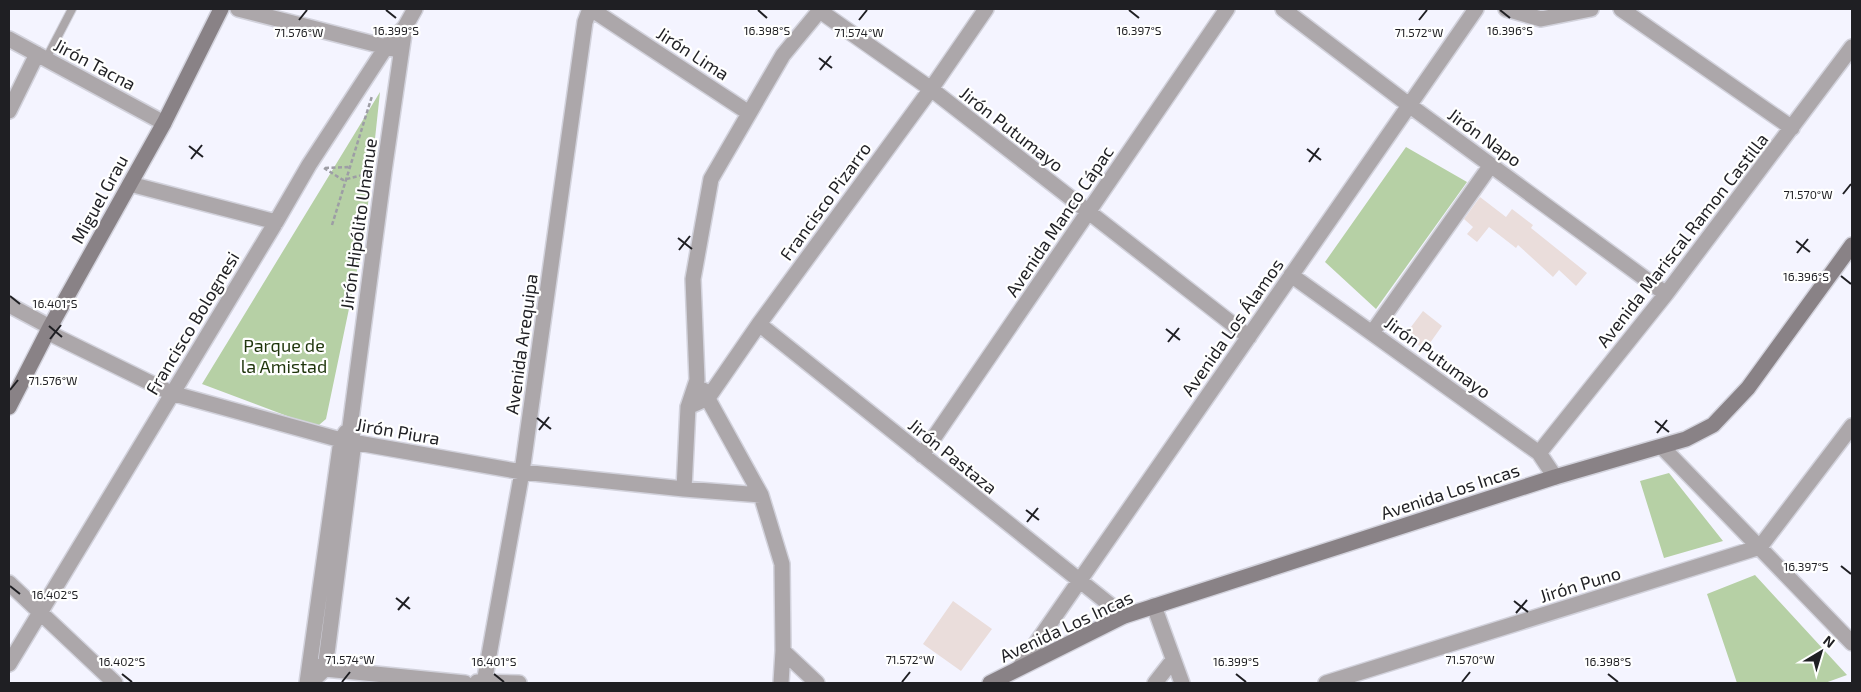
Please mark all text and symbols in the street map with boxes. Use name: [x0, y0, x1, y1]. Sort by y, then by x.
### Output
street label: Jirón Lima: [653, 22, 733, 84]
text: 16.399°S: [373, 23, 419, 37]
text: 16.398°S: [744, 23, 790, 37]
text: 16.397°S: [1116, 23, 1162, 37]
text: 16.396°S: [1487, 23, 1533, 37]
text: 71.576°W: [275, 25, 323, 39]
text: 71.574°W: [834, 25, 884, 39]
text: 71.572°W: [1395, 25, 1443, 39]
street label: Jirón Tacna: [50, 33, 140, 95]
street label: Jirón Putumayo: [956, 82, 1068, 176]
street label: Jirón Napo: [1444, 103, 1526, 171]
street label: Avenida Mariscal Ramon Castilla: [1592, 128, 1772, 352]
street label: Jirón Hipólito Unanue: [335, 137, 381, 311]
street label: Francisco Pizarro: [775, 138, 875, 264]
street label: Avenida Manco Cápac: [1000, 141, 1118, 301]
street label: Miguel Grau: [66, 151, 132, 247]
text: 71.570°W: [1783, 187, 1833, 201]
street label: Francisco Bolognesi: [141, 247, 243, 399]
street label: Avenida Los Álamos: [1176, 254, 1288, 400]
text: 16.396°S: [1783, 269, 1829, 283]
street label: Avenida Arequipa: [500, 272, 542, 416]
text: 16.401°S: [33, 296, 78, 310]
street label: Jirón Putumayo: [1381, 311, 1495, 403]
park label: Parque de la Amistad: [241, 334, 327, 377]
text: 71.576°W: [29, 373, 77, 387]
street label: Jirón Piura: [354, 413, 442, 449]
street label: Jirón Pastaza: [904, 414, 1002, 498]
street label: Avenida Los Incas: [1378, 458, 1522, 524]
text: 16.397°S: [1783, 559, 1829, 573]
street label: Jirón Puno: [1537, 561, 1623, 607]
street label: Avenida Los Incas: [996, 585, 1136, 667]
text: 16.402°S: [32, 587, 79, 601]
north arrow: [1796, 627, 1846, 677]
text: N: [1820, 632, 1839, 651]
text: 71.574°W: [325, 652, 375, 666]
text: 71.572°W: [886, 652, 934, 666]
text: 71.570°W: [1445, 652, 1495, 666]
text: 16.402°S: [99, 654, 146, 668]
text: 16.401°S: [472, 654, 517, 668]
text: 16.399°S: [1213, 654, 1259, 668]
text: 16.398°S: [1585, 654, 1631, 668]

